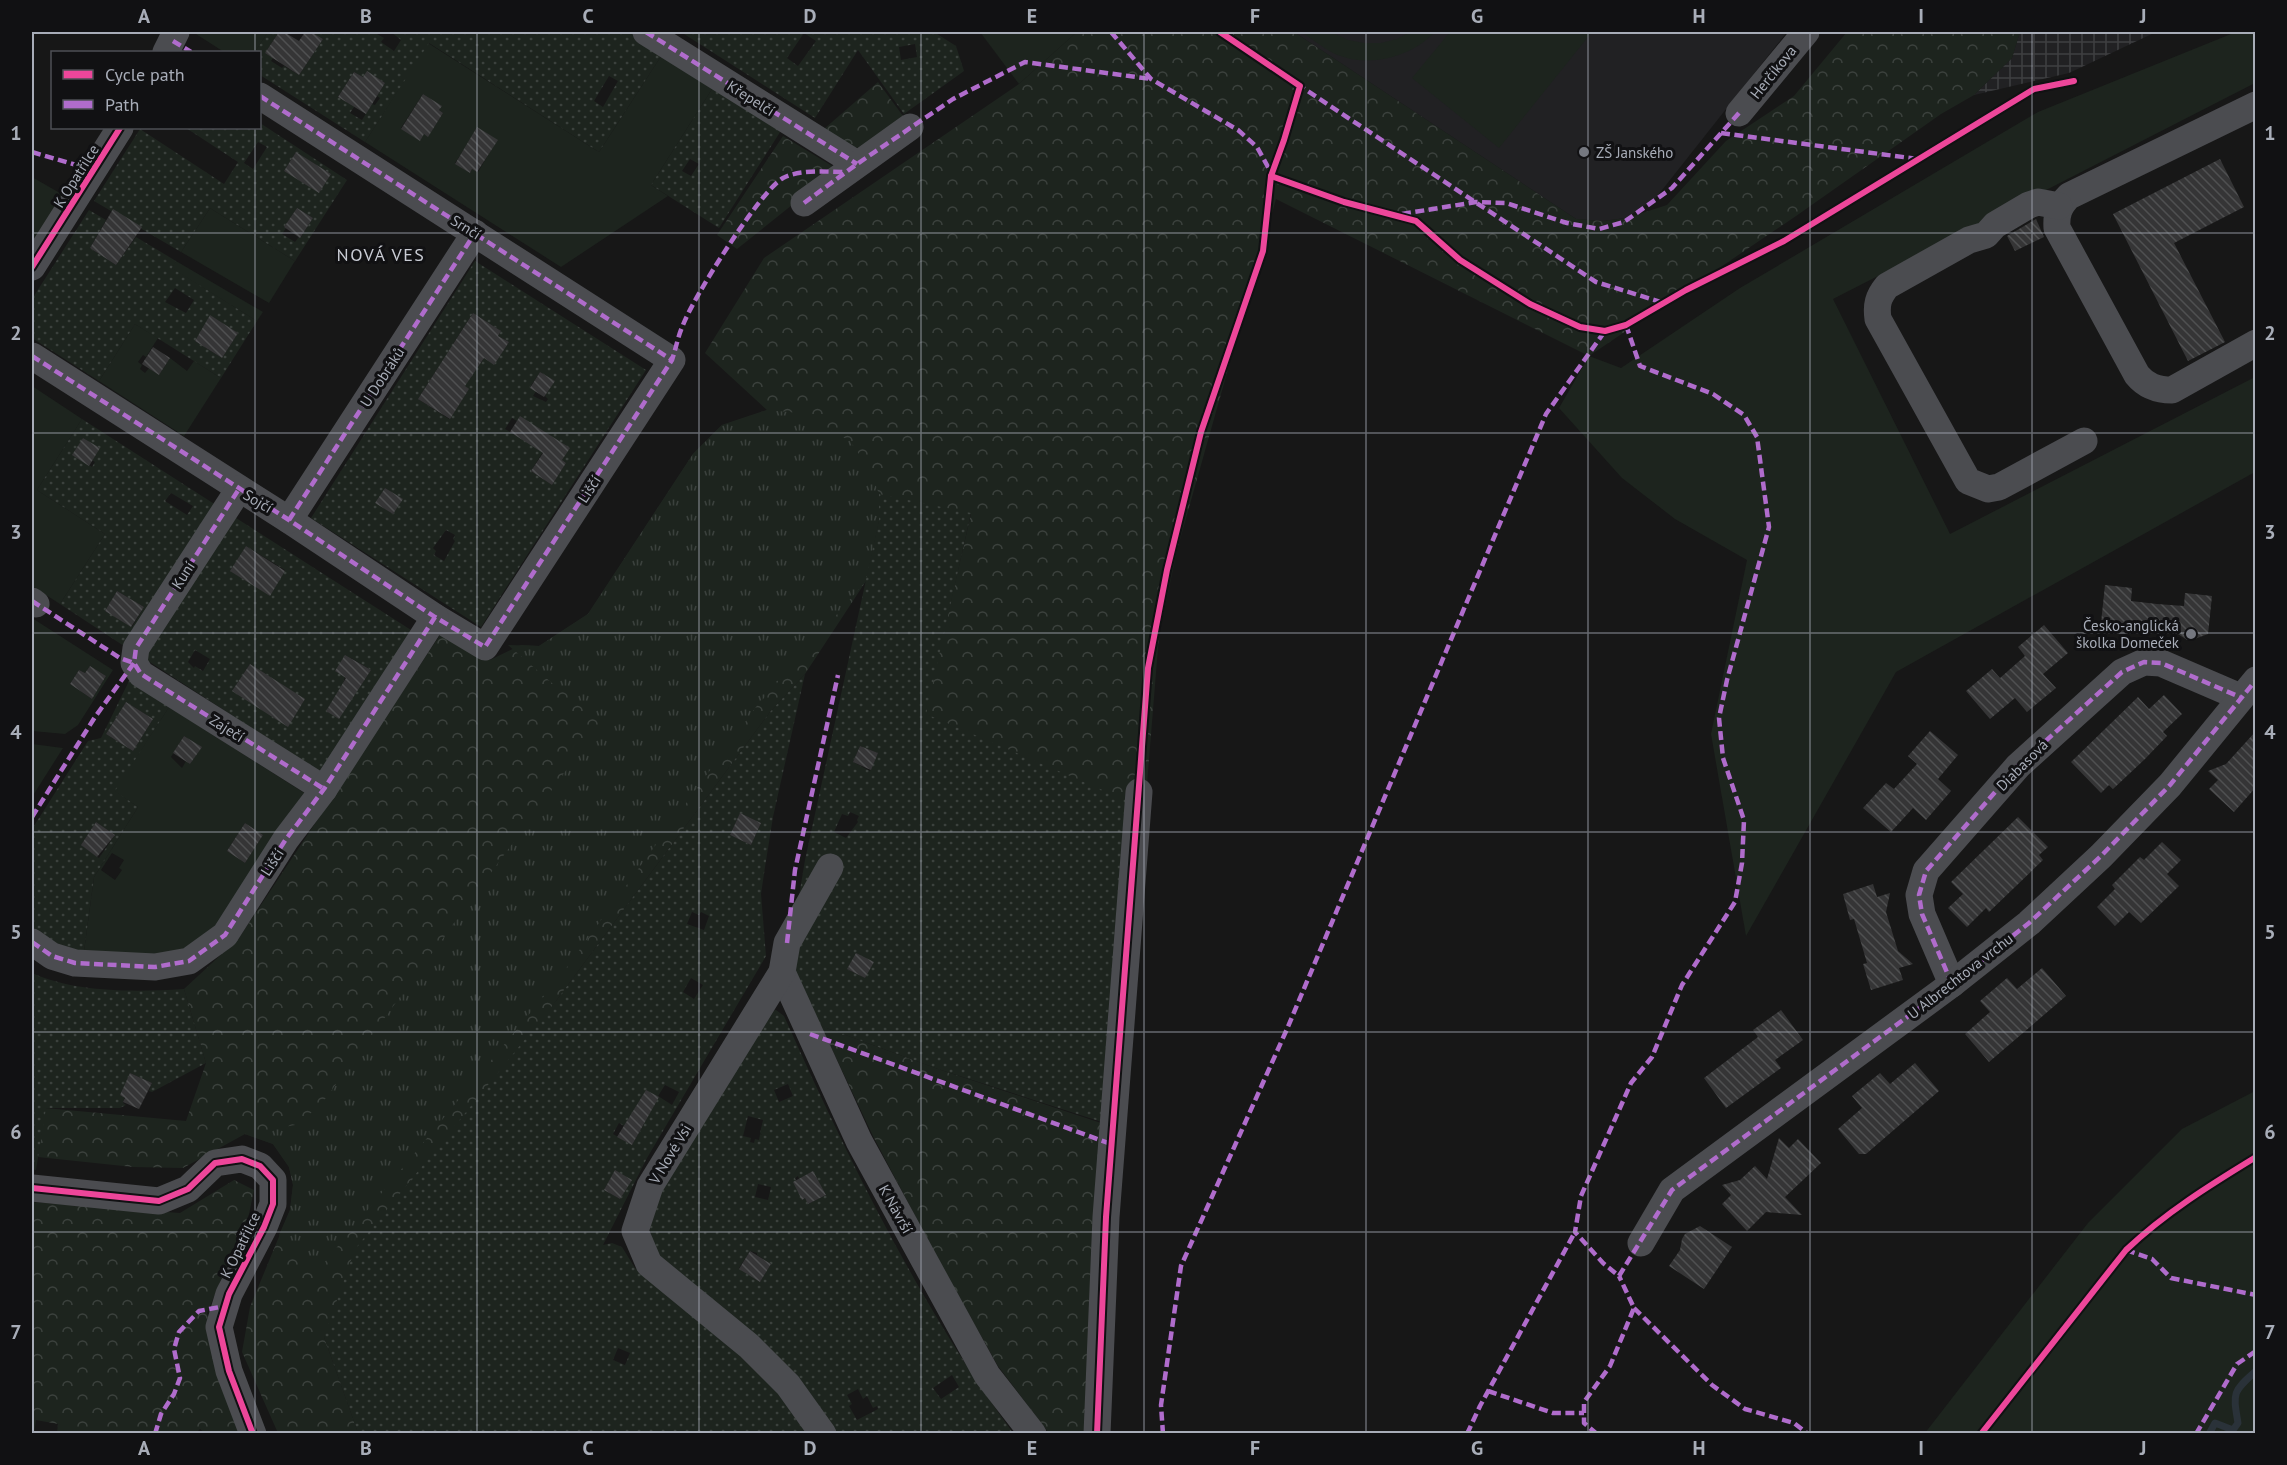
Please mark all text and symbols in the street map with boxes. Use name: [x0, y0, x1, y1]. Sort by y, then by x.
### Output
text: A: [138, 3, 151, 29]
text: B: [360, 3, 372, 29]
text: C: [582, 3, 594, 29]
text: D: [804, 3, 817, 29]
text: E: [1027, 3, 1037, 29]
text: F: [1250, 3, 1260, 29]
text: G: [1471, 3, 1483, 29]
text: H: [1692, 3, 1706, 29]
text: I: [1918, 3, 1924, 29]
text: J: [2139, 3, 2146, 29]
street label: Herčíkova: [1746, 41, 1800, 103]
legend: [51, 51, 261, 129]
text: Cycle path: [105, 63, 185, 86]
street label: Křepelčí: [724, 76, 778, 120]
text: Path: [105, 93, 139, 116]
text: 1: [10, 120, 22, 146]
text: 1: [2264, 120, 2276, 146]
street label: K Opatřilce: [49, 141, 103, 211]
place label: ZŠ Janského: [1596, 143, 1673, 162]
marker: ZŠ Janského: [1577, 145, 1591, 159]
street label: Srnčí: [447, 210, 485, 244]
district label: NOVÁ VES: [337, 243, 425, 266]
text: 2: [10, 320, 22, 346]
text: 2: [2264, 320, 2276, 346]
street label: U Dobráků: [356, 344, 408, 410]
street label: Liščí: [573, 472, 605, 506]
street label: Sojčí: [240, 485, 276, 517]
text: 3: [10, 519, 22, 545]
text: 3: [2264, 519, 2276, 545]
street label: Kuní: [167, 558, 199, 592]
place label: Česko-anglická školka Domeček: [2076, 616, 2180, 652]
marker: Česko-anglická školka Domeček: [2184, 627, 2198, 641]
street label: Zaječí: [206, 710, 248, 746]
text: 4: [10, 719, 22, 745]
text: 4: [2264, 719, 2276, 745]
street label: Diabasová: [1992, 735, 2052, 795]
street label: Liščí: [256, 845, 288, 879]
text: 5: [10, 919, 22, 945]
text: 5: [2264, 919, 2276, 945]
street label: U Albrechtova vrchu: [1903, 929, 2017, 1023]
text: 6: [10, 1119, 22, 1145]
text: 6: [2264, 1119, 2276, 1145]
street label: V Nové Vsi: [644, 1121, 695, 1188]
street label: K Návrší: [875, 1181, 917, 1237]
street label: K Opatřilce: [216, 1209, 264, 1281]
text: 7: [10, 1319, 22, 1345]
text: 7: [2264, 1319, 2276, 1345]
text: A: [138, 1435, 151, 1461]
text: B: [360, 1435, 372, 1461]
text: C: [582, 1435, 594, 1461]
text: D: [804, 1435, 817, 1461]
text: E: [1027, 1435, 1037, 1461]
text: F: [1250, 1435, 1260, 1461]
text: G: [1471, 1435, 1483, 1461]
text: H: [1692, 1435, 1706, 1461]
text: I: [1918, 1435, 1924, 1461]
text: J: [2139, 1435, 2146, 1461]

